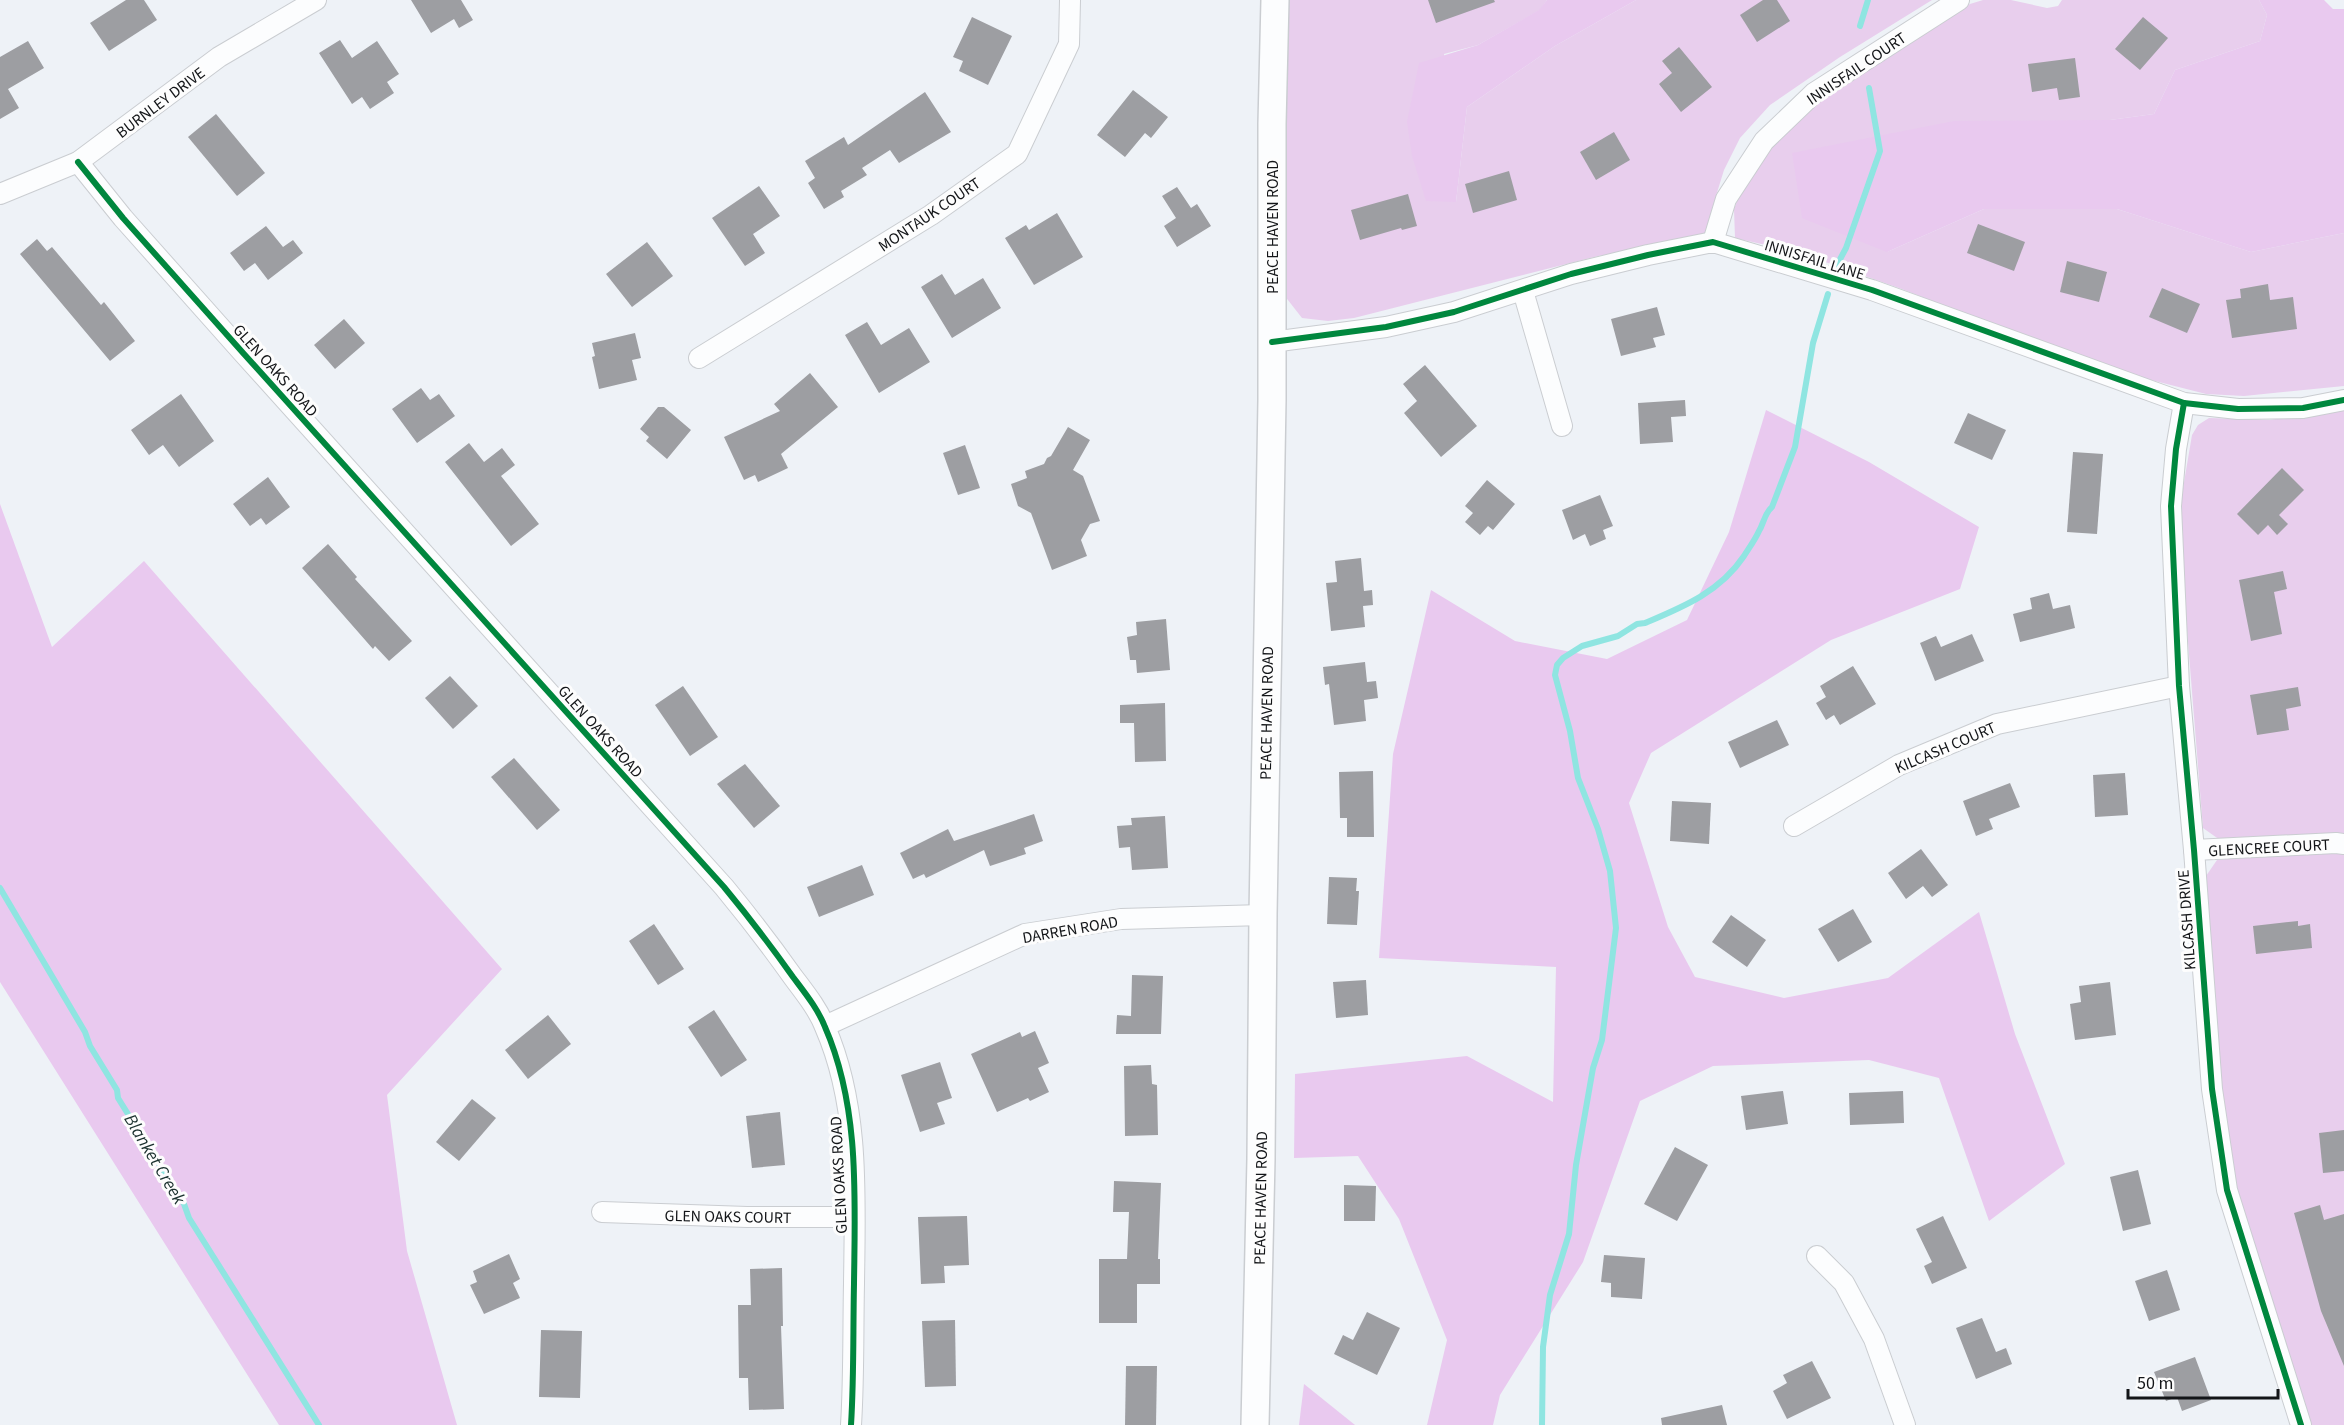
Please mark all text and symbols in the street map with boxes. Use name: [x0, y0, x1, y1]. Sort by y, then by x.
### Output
street label: INNISFAIL COURT: [1802, 27, 1911, 110]
street label: BURNLEY DRIVE: [112, 62, 210, 143]
street label: PEACE HAVEN ROAD: [1262, 160, 1284, 294]
street label: MONTAUK COURT: [874, 172, 985, 257]
street label: INNISFAIL LANE: [1762, 234, 1868, 286]
street label: GLEN OAKS ROAD: [228, 320, 323, 422]
street label: PEACE HAVEN ROAD: [1255, 646, 1279, 780]
street label: GLEN OAKS ROAD: [553, 681, 648, 783]
street label: KILCASH COURT: [1891, 717, 2000, 779]
street label: GLENCREE COURT: [2208, 834, 2331, 862]
street label: KILCASH DRIVE: [2173, 869, 2201, 971]
street label: DARREN ROAD: [1021, 911, 1120, 949]
water label: Blanket Creek: [118, 1109, 192, 1210]
street label: GLEN OAKS ROAD: [825, 1115, 853, 1234]
street label: PEACE HAVEN ROAD: [1249, 1131, 1273, 1265]
street label: GLEN OAKS COURT: [664, 1205, 792, 1229]
scale bar: [2128, 1362, 2278, 1400]
text: 50 m: [2137, 1371, 2173, 1396]

